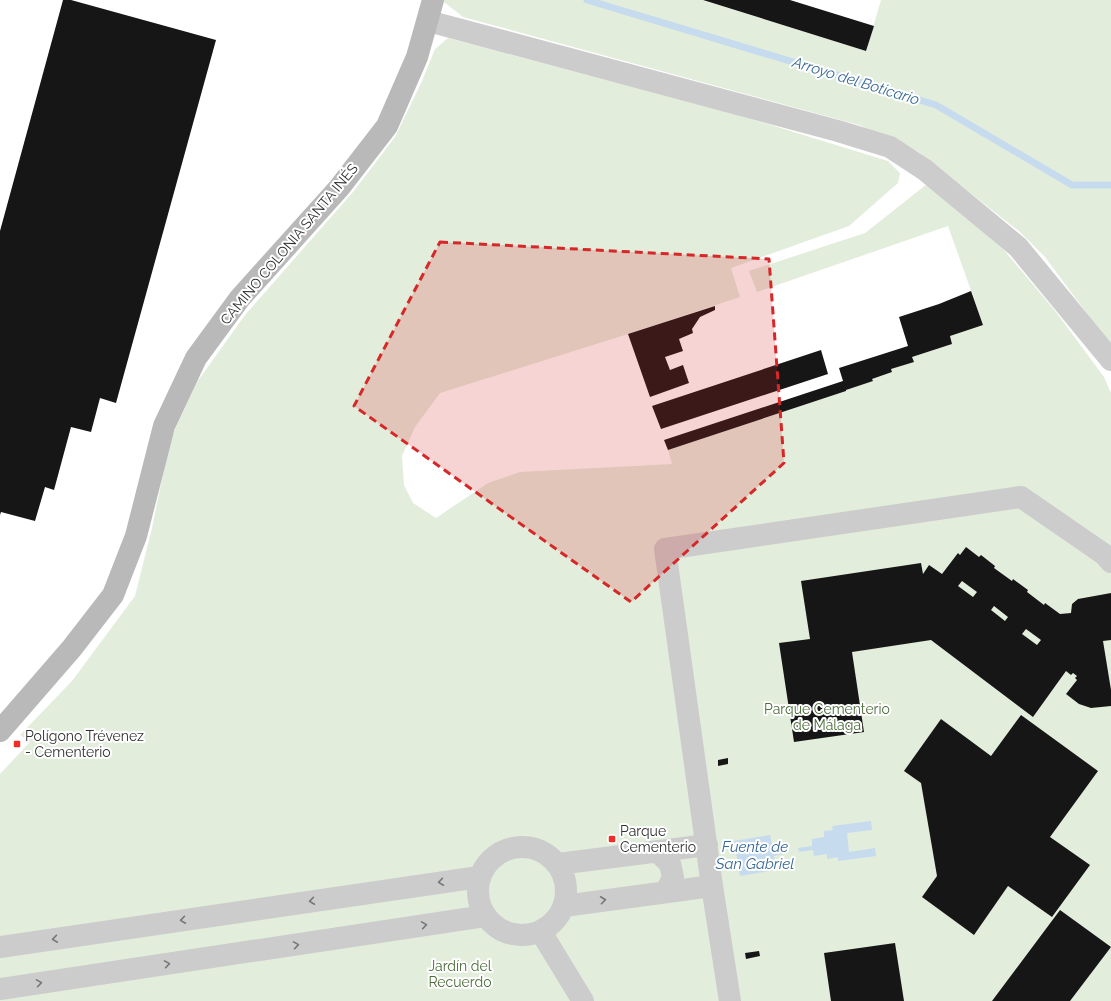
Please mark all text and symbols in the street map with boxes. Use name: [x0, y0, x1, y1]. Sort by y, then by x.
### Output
water label: Arroyo del Boticario: [789, 53, 922, 109]
street label: CAMINO COLONIA SANTA INÉS: [216, 159, 361, 328]
park label: Parque Cementerio de Málaga: [764, 701, 890, 733]
place label: Polígono Trévenez - Cementerio: [25, 728, 144, 760]
marker: Polígono Trévenez - Cementerio: [12, 739, 22, 749]
place label: Parque Cementerio: [620, 823, 696, 855]
marker: Parque Cementerio: [607, 834, 617, 844]
water label: Fuente de San Gabriel: [715, 838, 794, 873]
one-way arrow: [437, 877, 444, 886]
one-way arrow: [309, 896, 315, 905]
one-way arrow: [600, 896, 606, 905]
one-way arrow: [180, 915, 186, 924]
one-way arrow: [421, 921, 427, 930]
one-way arrow: [52, 934, 58, 943]
one-way arrow: [293, 941, 299, 950]
park label: Jardín del Recuerdo: [428, 958, 492, 990]
one-way arrow: [164, 960, 170, 969]
one-way arrow: [35, 979, 42, 988]

